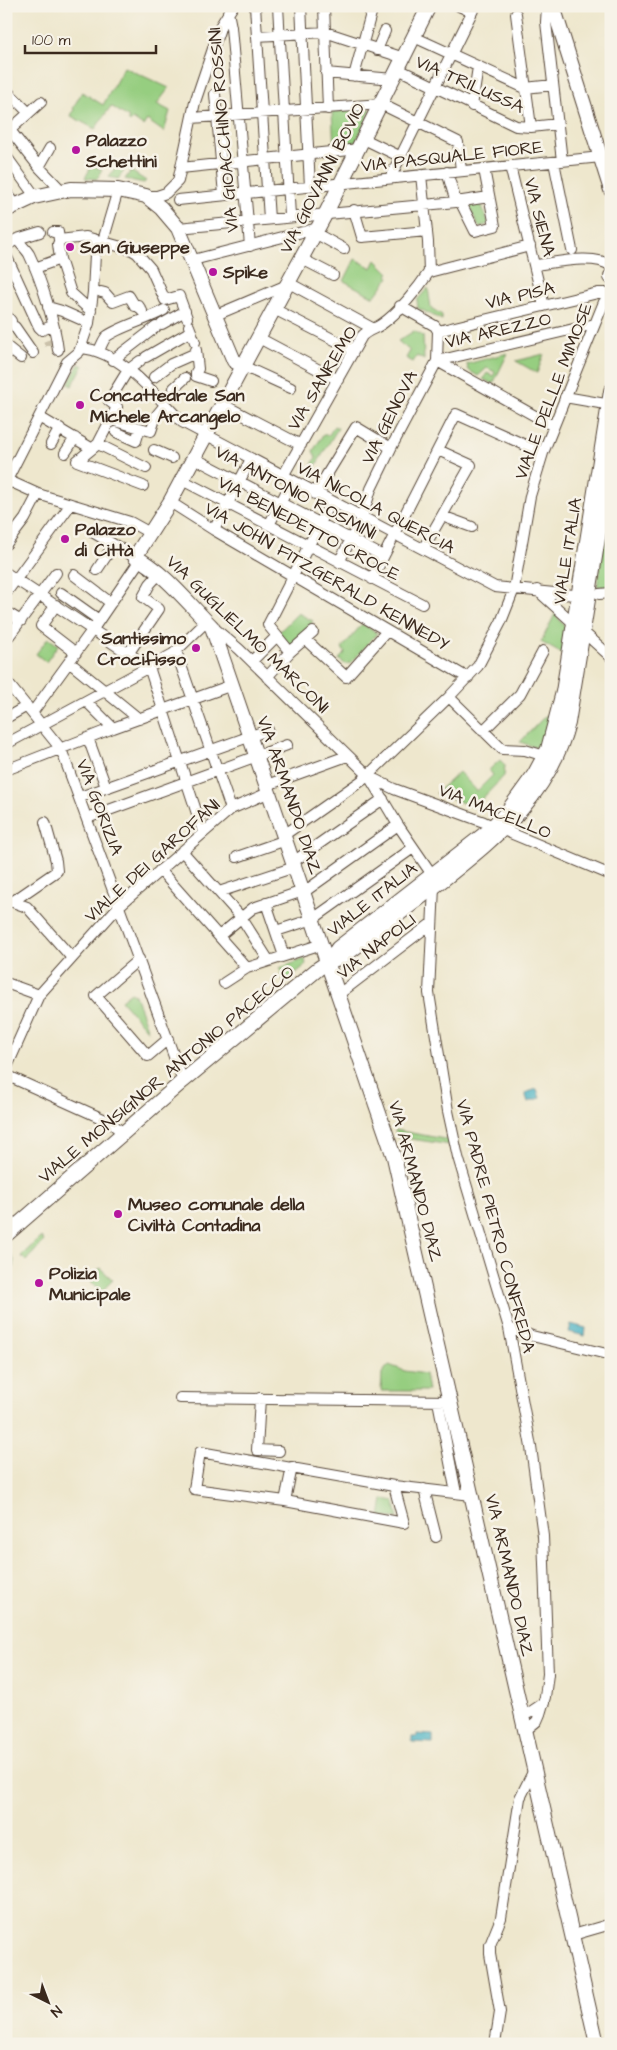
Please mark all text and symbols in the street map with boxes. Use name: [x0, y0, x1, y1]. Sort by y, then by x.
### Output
scale bar: [25, 22, 156, 54]
street label: VIA GIOACCHINO ROSSINI: [202, 26, 245, 234]
text: 100 m: [32, 30, 71, 51]
street label: VIA TRILUSSA: [411, 49, 529, 120]
street label: VIA GIOVANNI BOVIO: [274, 98, 371, 258]
place label: Palazzo Schettini: [85, 128, 157, 174]
street label: VIA PASQUALE FIORE: [360, 134, 545, 178]
marker: Palazzo Schettini: [70, 144, 82, 156]
street label: VIA SIENA: [518, 175, 561, 260]
place label: San Giuseppe: [79, 235, 190, 260]
marker: San Giuseppe: [64, 241, 76, 253]
place label: Spike: [222, 260, 268, 285]
marker: Spike: [207, 266, 219, 278]
street label: VIA PISA: [483, 275, 558, 316]
street label: VIALE DELLE MIMOSE: [508, 299, 599, 483]
street label: VIA AREZZO: [443, 306, 554, 355]
street label: VIA SANREMO: [281, 321, 363, 435]
street label: VIA GENOVA: [355, 366, 424, 468]
place label: Concattedrale San Michele Arcangelo: [90, 383, 245, 430]
marker: Concattedrale San Michele Arcangelo: [74, 399, 86, 411]
street label: VIA ANTONIO ROSMINI: [210, 439, 381, 546]
street label: VIA NICOLA QUERCIA: [292, 455, 460, 560]
street label: VIA BENEDETTO CROCE: [213, 470, 405, 587]
street label: VIALE ITALIA: [547, 495, 588, 606]
street label: VIA JOHN FITZGERALD KENNEDY: [200, 496, 454, 657]
place label: Palazzo di Città: [74, 517, 136, 563]
marker: Palazzo di Città: [59, 533, 71, 545]
street label: VIA GUGLIELMO MARCONI: [160, 550, 335, 719]
place label: Santissimo Crocifisso: [97, 626, 187, 672]
marker: Santissimo Crocifisso: [190, 642, 202, 654]
street label: VIA ARMANDO DIAZ: [251, 713, 328, 878]
street label: VIA GORIZIA: [70, 755, 130, 859]
street label: VIA MACELLO: [435, 777, 555, 845]
street label: VIALE DEI GAROFANI: [79, 793, 226, 928]
street label: VIALE ITALIA: [322, 856, 423, 943]
street label: VIA NAPOLI: [331, 908, 421, 985]
street label: VIALE MONSIGNOR ANTONIO PACECCO: [33, 960, 300, 1189]
street label: VIA PADRE PIETRO CONFREDA: [450, 1097, 542, 1356]
street label: VIA ARMANDO DIAZ: [382, 1098, 449, 1264]
place label: Museo comunale della Civiltà Contadina: [128, 1192, 305, 1238]
marker: Museo comunale della Civiltà Contadina: [112, 1208, 124, 1220]
place label: Polizia Municipale: [49, 1261, 131, 1307]
marker: Polizia Municipale: [33, 1277, 45, 1289]
street label: VIA ARMANDO DIAZ: [479, 1492, 540, 1659]
north arrow: [22, 1978, 72, 2028]
text: N: [46, 2001, 66, 2021]

